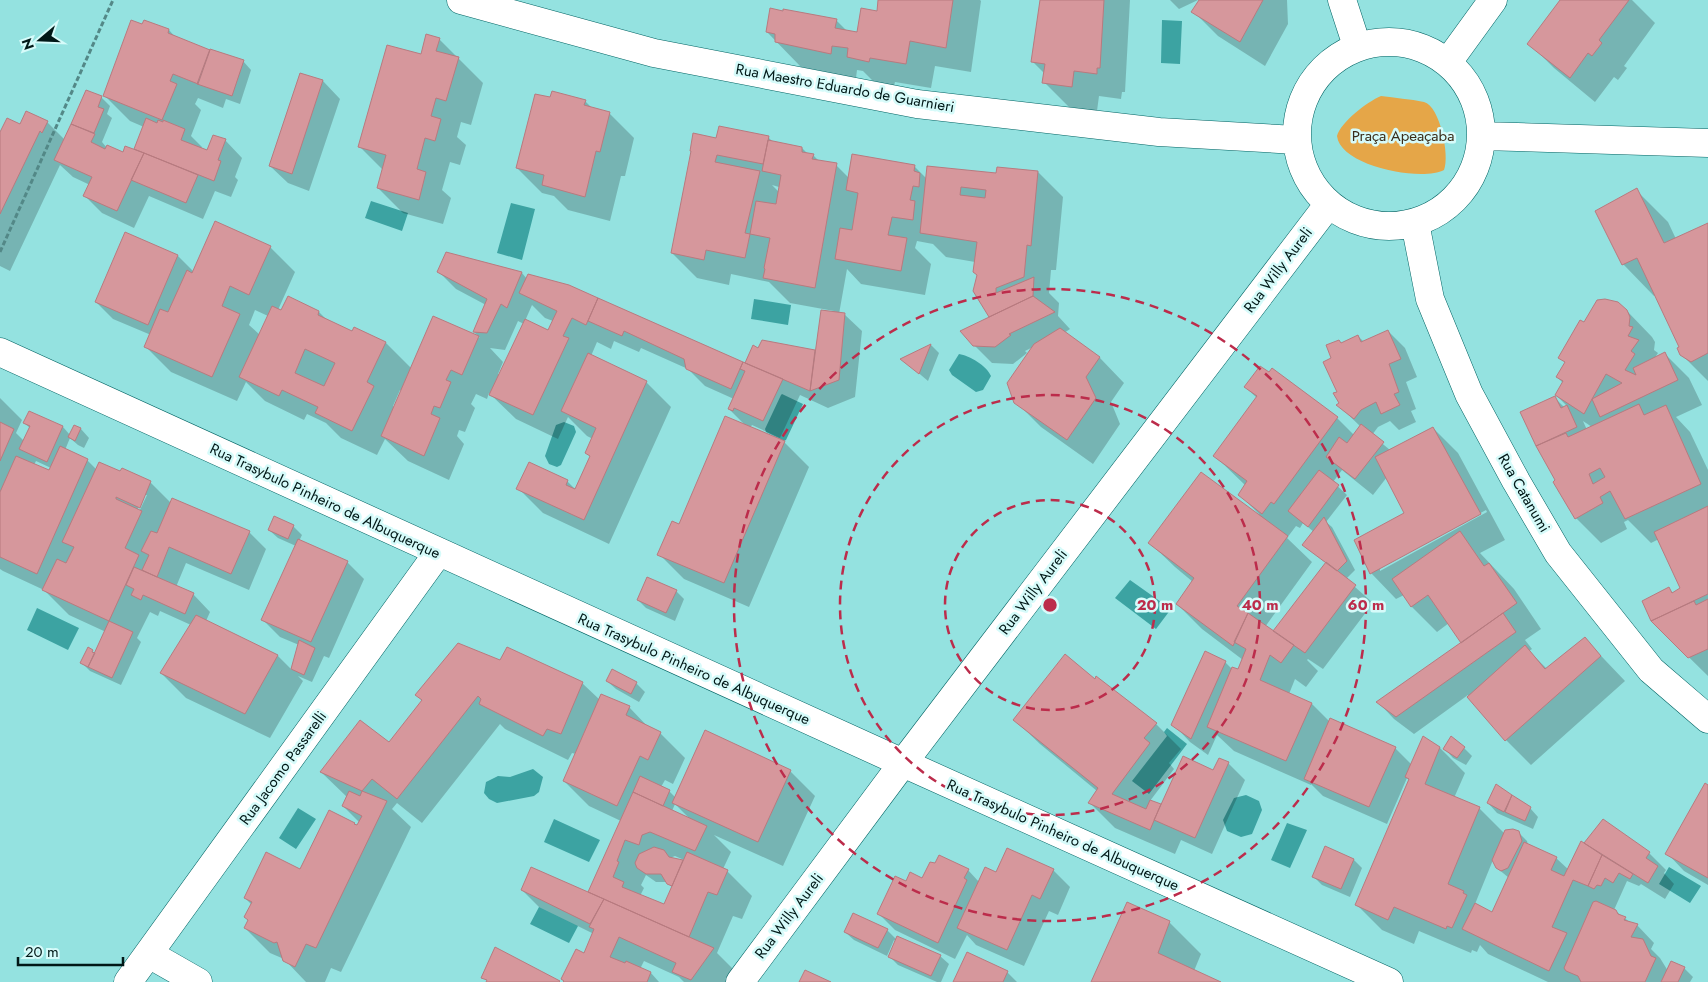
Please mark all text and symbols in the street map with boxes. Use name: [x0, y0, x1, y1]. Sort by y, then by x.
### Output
north arrow: [15, 15, 65, 65]
text: N: [16, 36, 39, 53]
street label: Rua Maestro Eduardo de Guarnieri: [734, 58, 956, 118]
park label: Praça Apeaçaba: [1352, 125, 1454, 147]
street label: Rua Willy Aureli: [1238, 223, 1318, 317]
street label: Rua Trasybulo Pinheiro de Albuquerque: [206, 438, 444, 564]
street label: Rua Catanumi: [1493, 450, 1555, 536]
street label: Rua Willy Aureli: [993, 545, 1073, 639]
text: 20 m: [1137, 594, 1173, 616]
text: 40 m: [1241, 594, 1279, 616]
text: 60 m: [1348, 594, 1384, 616]
centre of rings: [1041, 596, 1059, 614]
street label: Rua Trasybulo Pinheiro de Albuquerque: [574, 608, 814, 730]
street label: Rua Jacomo Passarelli: [234, 706, 332, 830]
street label: Rua Trasybulo Pinheiro de Albuquerque: [943, 774, 1183, 896]
street label: Rua Willy Aureli: [749, 869, 829, 963]
scale bar: [18, 934, 122, 966]
text: 20 m: [25, 941, 59, 963]

